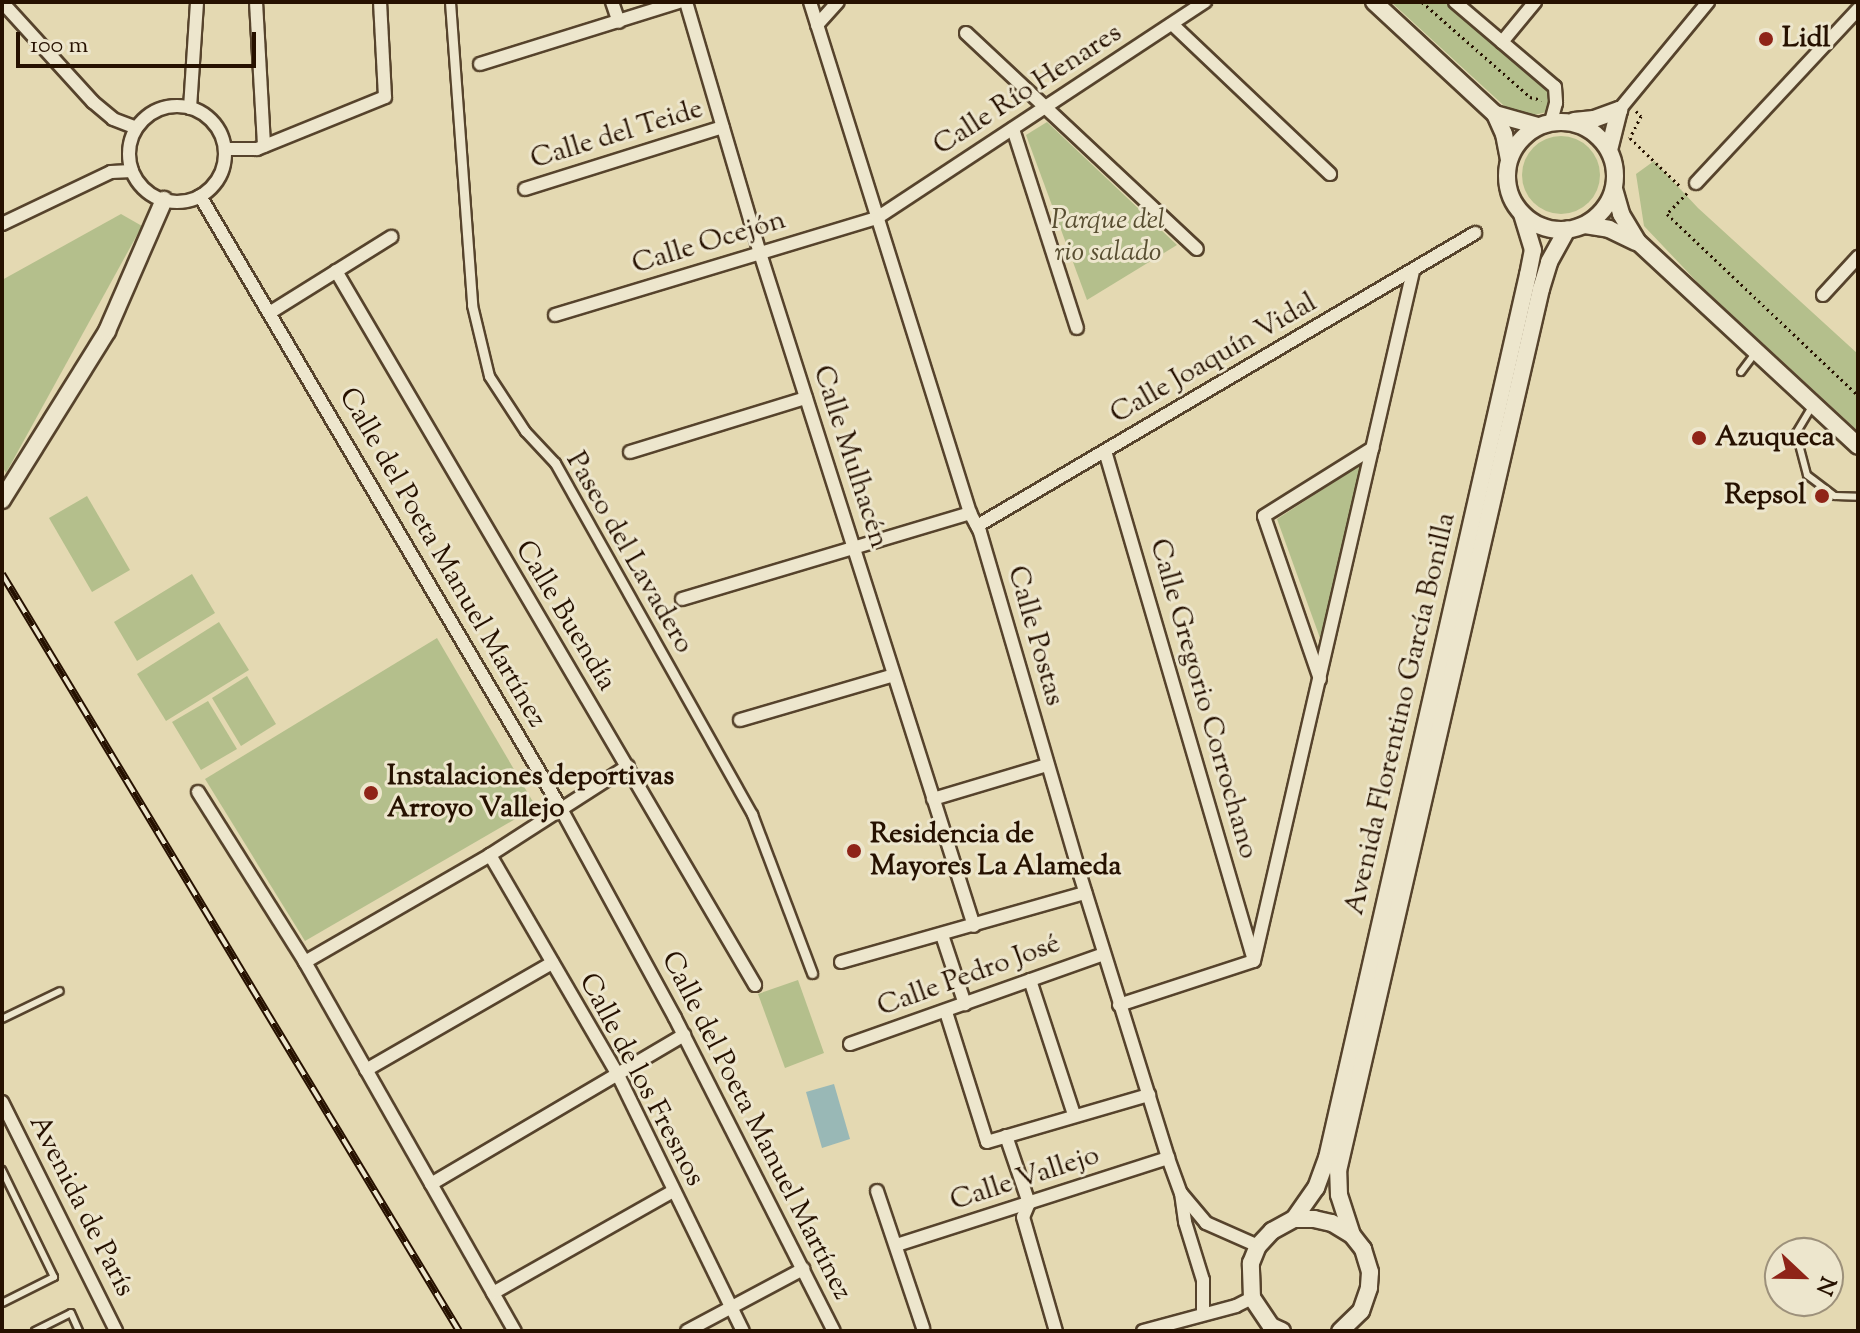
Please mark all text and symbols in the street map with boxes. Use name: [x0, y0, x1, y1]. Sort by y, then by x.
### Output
scale bar: [20, 16, 260, 66]
street label: Calle Río Henares: [928, 17, 1128, 163]
place label: Lidl: [1782, 22, 1830, 56]
text: 100 m: [30, 29, 88, 63]
marker: Lidl: [1757, 30, 1775, 48]
street label: Calle del Teide: [527, 93, 707, 177]
street label: Calle Ocejón: [628, 204, 790, 282]
park label: Parque del rio salado: [1051, 204, 1165, 270]
street label: Calle Joaquín Vidal: [1105, 286, 1323, 432]
street label: Calle Mulhacén: [805, 362, 895, 552]
street label: Calle del Poeta Manuel Martínez: [331, 382, 553, 734]
place label: Azuqueca: [1715, 421, 1835, 455]
marker: Azuqueca: [1690, 429, 1708, 447]
street label: Paseo del Lavadero: [558, 446, 700, 660]
place label: Repsol: [1724, 479, 1806, 513]
marker: Repsol: [1813, 487, 1831, 505]
street label: Avenida Florentino García Bonilla: [1338, 510, 1464, 918]
street label: Calle Buendía: [507, 535, 623, 697]
street label: Calle Gregorio Corrochano: [1141, 535, 1265, 863]
street label: Calle Postas: [999, 562, 1071, 710]
place label: Instalaciones deportivas Arroyo Vallejo: [387, 760, 674, 826]
marker: Instalaciones deportivas Arroyo Vallejo: [362, 784, 380, 802]
place label: Residencia de Mayores La Alameda: [870, 818, 1121, 884]
marker: Residencia de Mayores La Alameda: [845, 842, 863, 860]
street label: Calle Pedro José: [873, 927, 1065, 1025]
street label: Calle del Poeta Manuel Martínez: [653, 946, 859, 1306]
street label: Calle de los Fresnos: [571, 968, 711, 1192]
street label: Avenida de París: [21, 1110, 141, 1302]
street label: Calle Vallejo: [946, 1139, 1104, 1219]
north arrow: [1764, 1237, 1844, 1317]
text: N: [1806, 1271, 1843, 1299]

